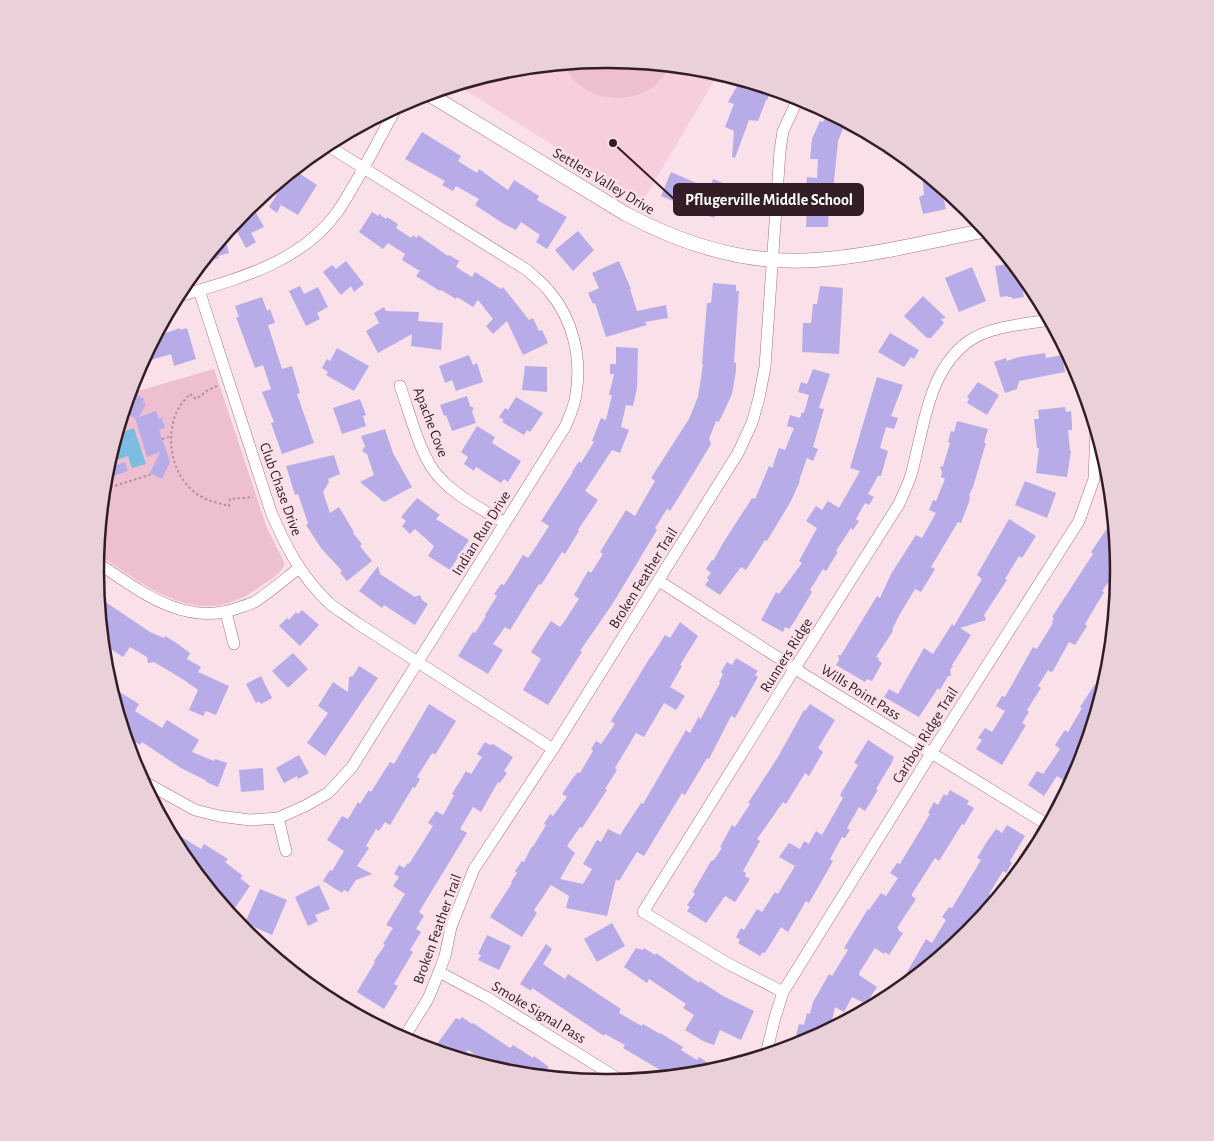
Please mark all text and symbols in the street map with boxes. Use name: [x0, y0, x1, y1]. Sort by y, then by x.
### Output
street label: Settlers Valley Drive: [550, 145, 657, 218]
callout: Pflugerville Middle School: [674, 184, 863, 215]
text: Pflugerville Middle School: [685, 192, 853, 208]
street label: Apache Cove: [410, 385, 451, 459]
street label: Club Chase Drive: [257, 441, 304, 538]
street label: Indian Run Drive: [449, 488, 514, 578]
street label: Broken Feather Trail: [606, 525, 680, 631]
street label: Runners Ridge: [758, 615, 815, 695]
street label: Wills Point Pass: [818, 662, 903, 723]
street label: Caribou Ridge Trail: [890, 685, 961, 786]
street label: Broken Feather Trail: [411, 872, 464, 986]
street label: Smoke Signal Pass: [489, 979, 588, 1046]

